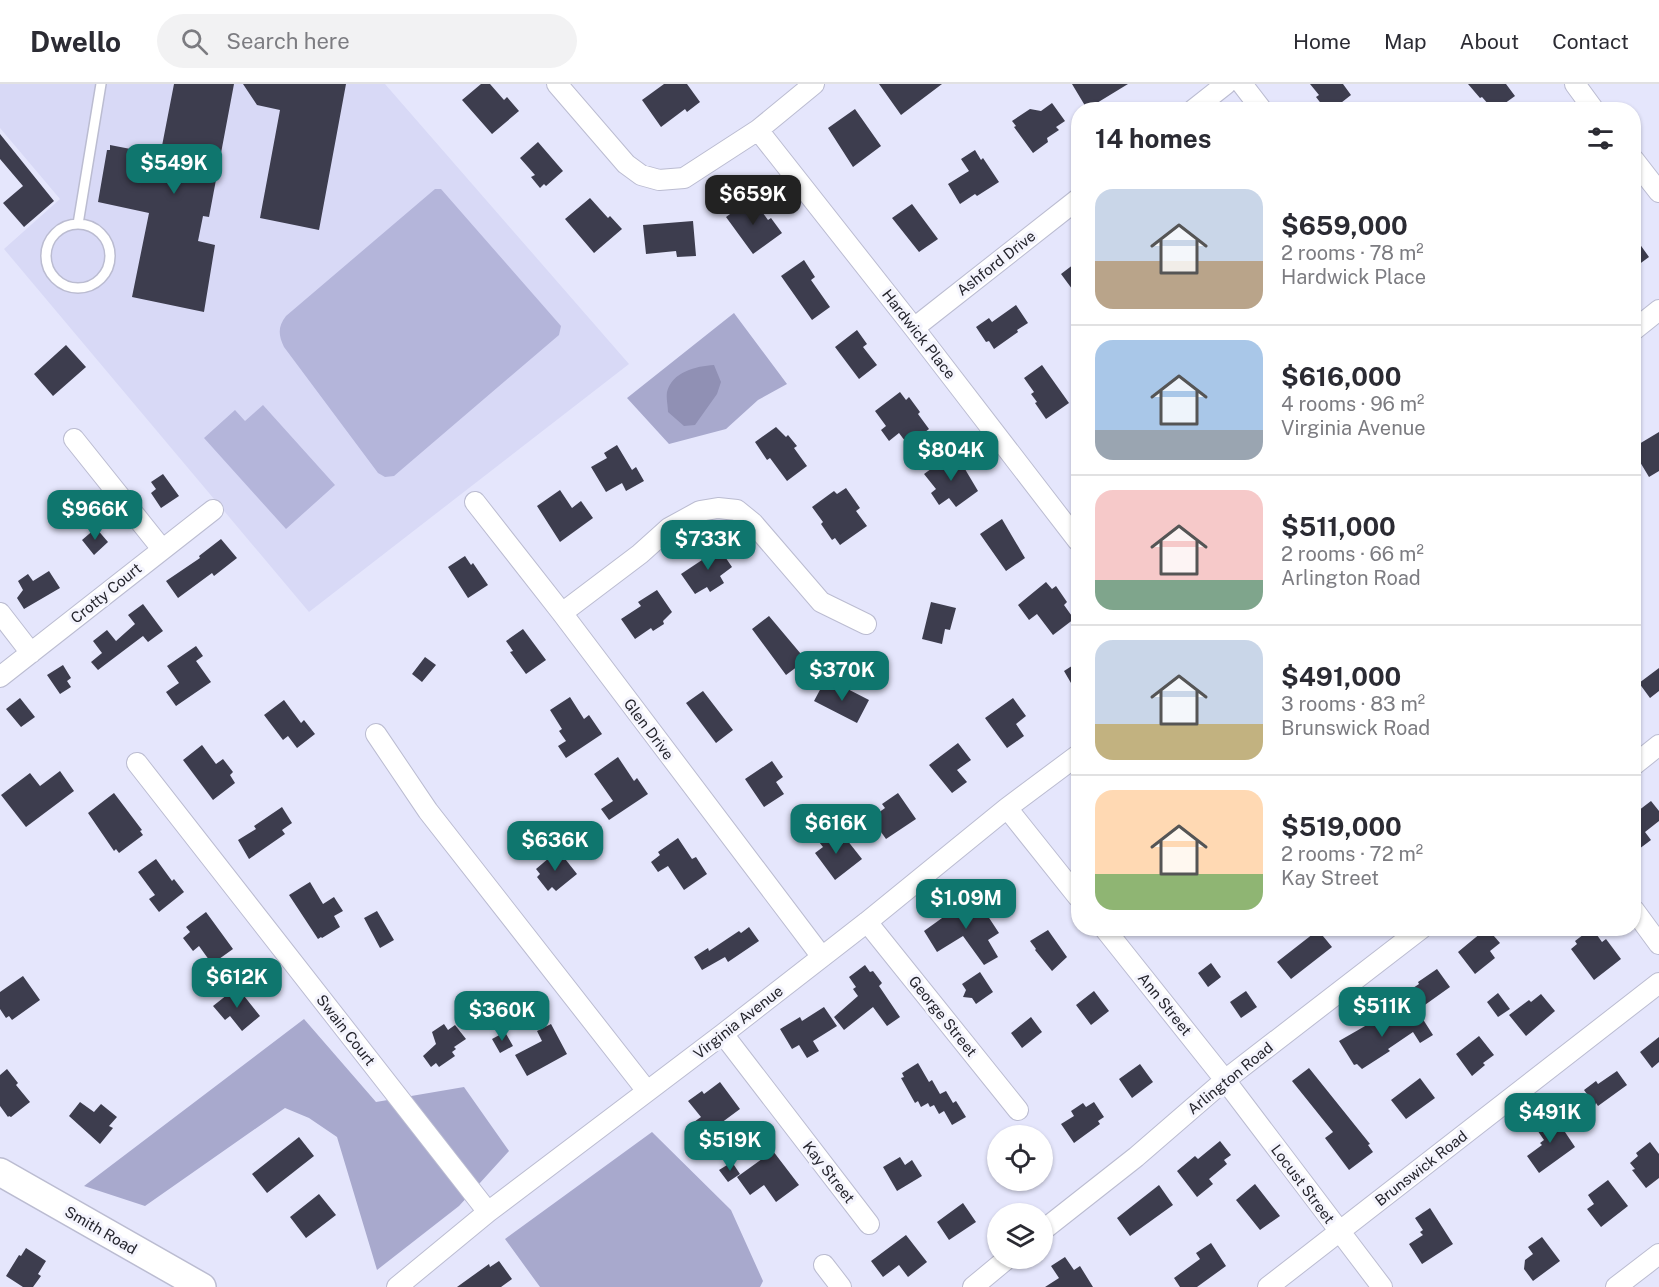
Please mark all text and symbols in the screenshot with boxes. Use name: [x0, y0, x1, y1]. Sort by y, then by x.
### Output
search box: [157, 14, 577, 68]
text: Dwello: [30, 25, 121, 58]
icon: search: [178, 25, 211, 58]
text: Search here: [226, 28, 350, 54]
text: Home: [1293, 29, 1351, 54]
text: Map: [1384, 29, 1427, 54]
text: About: [1460, 29, 1519, 54]
text: Contact: [1552, 29, 1629, 54]
icon: filters: [1584, 122, 1617, 155]
text: 14 homes: [1095, 123, 1211, 154]
pin: $549K: [132, 144, 216, 195]
text: $549K: [140, 151, 208, 175]
pin: $659K: [711, 175, 795, 226]
text: $659K: [719, 182, 787, 206]
text: $659,000: [1281, 210, 1408, 241]
icon: home: [1143, 213, 1215, 285]
street label: Ashford Drive: [953, 227, 1039, 299]
text: 2 rooms · 78 m²: [1281, 241, 1424, 265]
text: Hardwick Place: [1281, 265, 1426, 289]
street label: Hardwick Place: [879, 286, 959, 382]
text: $616,000: [1281, 361, 1401, 392]
icon: home: [1143, 364, 1215, 436]
text: 4 rooms · 96 m²: [1281, 392, 1424, 416]
text: Virginia Avenue: [1281, 416, 1426, 440]
pin: $804K: [909, 431, 993, 482]
text: $804K: [917, 438, 985, 462]
pin: $966K: [53, 490, 137, 541]
text: $966K: [61, 497, 129, 521]
text: $511,000: [1281, 511, 1396, 542]
icon: home: [1143, 514, 1215, 586]
pin: $733K: [666, 520, 750, 571]
text: $733K: [675, 527, 741, 551]
text: 2 rooms · 66 m²: [1281, 542, 1424, 566]
street label: Crotty Court: [67, 559, 145, 627]
text: Arlington Road: [1281, 566, 1421, 590]
pin: $370K: [800, 651, 884, 702]
text: $370K: [809, 658, 875, 682]
text: $491,000: [1281, 661, 1401, 692]
icon: home: [1143, 664, 1215, 736]
text: 3 rooms · 83 m²: [1281, 692, 1425, 716]
street label: Glen Drive: [621, 695, 677, 763]
text: Brunswick Road: [1281, 716, 1430, 740]
pin: $616K: [794, 804, 878, 855]
text: $616K: [805, 811, 867, 835]
text: $519,000: [1281, 811, 1402, 842]
icon: home: [1143, 814, 1215, 886]
pin: $636K: [513, 821, 597, 872]
text: $636K: [521, 828, 589, 852]
text: 2 rooms · 72 m²: [1281, 842, 1423, 866]
text: Kay Street: [1281, 866, 1379, 890]
pin: $1.09M: [917, 879, 1015, 930]
text: $1.09M: [930, 886, 1002, 910]
pin: $612K: [195, 958, 279, 1009]
text: $612K: [206, 965, 268, 989]
street label: Ann Street: [1135, 969, 1195, 1039]
street label: George Street: [905, 972, 981, 1060]
street label: Virginia Avenue: [690, 982, 786, 1062]
pin: $511K: [1340, 987, 1424, 1038]
street label: Swain Court: [313, 991, 379, 1069]
pin: $360K: [460, 991, 544, 1042]
text: $511K: [1353, 994, 1411, 1018]
text: $360K: [468, 998, 536, 1022]
street label: Arlington Road: [1184, 1038, 1276, 1118]
pin: $491K: [1508, 1093, 1592, 1144]
text: $491K: [1519, 1100, 1581, 1124]
pin: $519K: [688, 1121, 772, 1172]
map controls: [987, 1125, 1053, 1269]
button: locate: [987, 1125, 1053, 1191]
street label: Brunswick Road: [1372, 1127, 1470, 1209]
text: $519K: [698, 1128, 762, 1152]
street label: Kay Street: [800, 1138, 858, 1206]
street label: Locust Street: [1268, 1141, 1338, 1227]
street label: Smith Road: [62, 1203, 140, 1257]
button: layers: [987, 1203, 1053, 1269]

